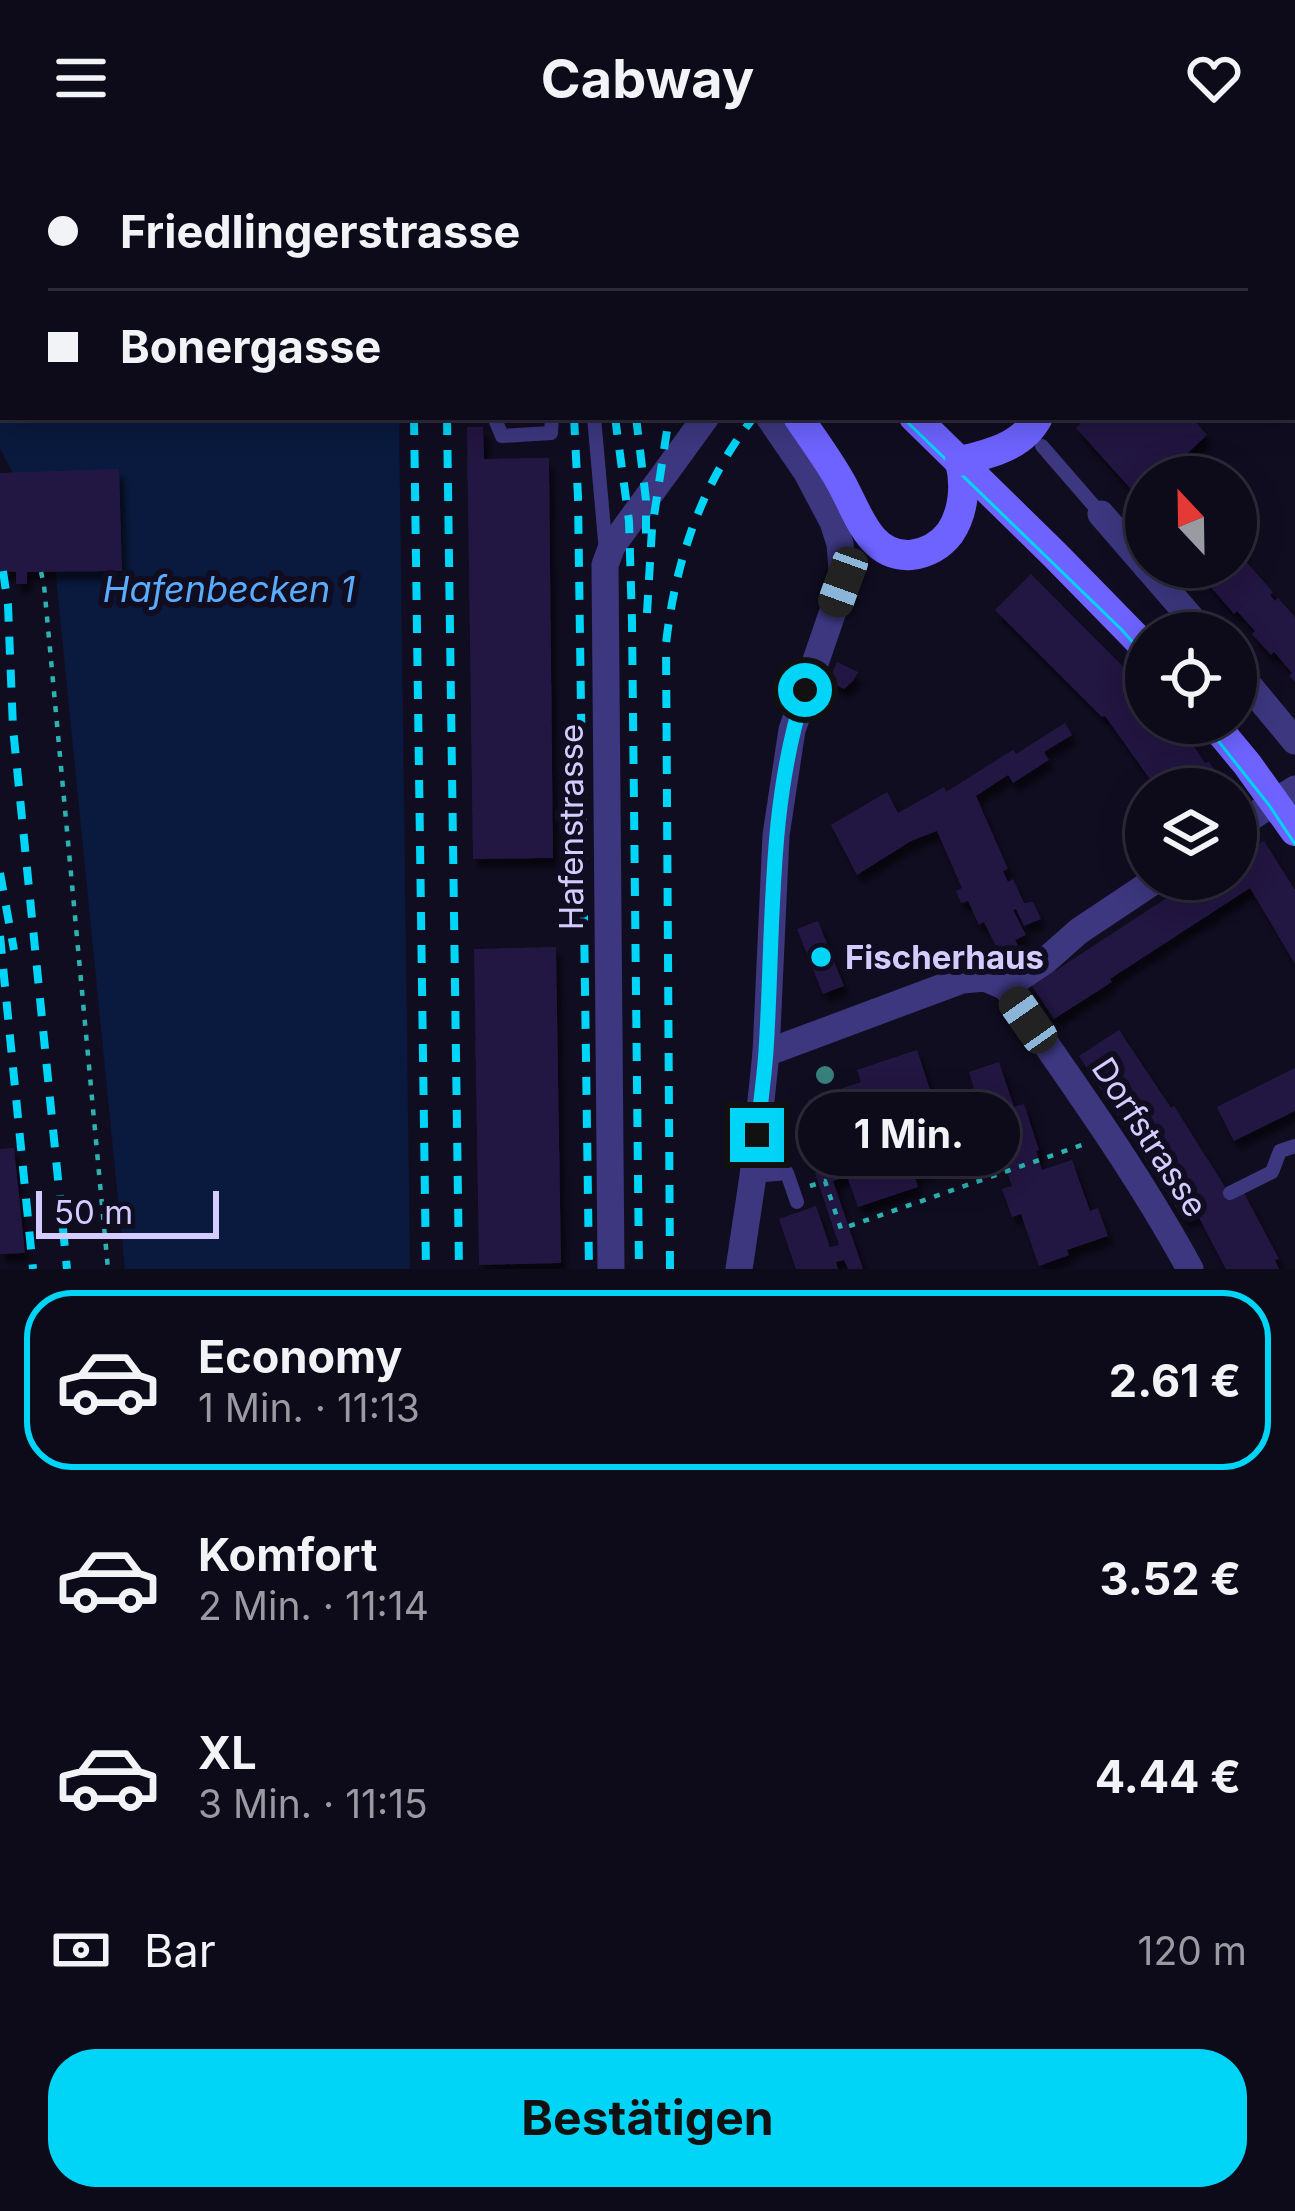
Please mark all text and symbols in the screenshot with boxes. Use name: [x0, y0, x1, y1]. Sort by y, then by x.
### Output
icon: menu: [48, 45, 114, 111]
icon: heart: [1181, 45, 1247, 111]
text: Cabway: [541, 46, 754, 111]
text: Friedlingerstrasse: [120, 204, 520, 259]
text: Bonergasse: [120, 319, 381, 374]
north arrow: [1125, 456, 1257, 588]
map controls: [1125, 456, 1257, 900]
car: [814, 542, 872, 622]
water label: Hafenbecken 1: [103, 567, 356, 611]
button: locate: [1125, 612, 1257, 744]
route start: [778, 663, 832, 717]
street label: Hafenstrasse: [551, 724, 591, 930]
button: layers: [1125, 768, 1257, 900]
place label: Fischerhaus: [845, 937, 1044, 977]
marker: Fischerhaus: [808, 944, 834, 970]
car: [993, 980, 1063, 1060]
street label: Dorfstrasse: [1084, 1050, 1216, 1224]
callout: 1 Min.: [799, 1093, 1021, 1177]
route end: [730, 1108, 784, 1162]
text: 1 Min.: [854, 1110, 964, 1157]
scale bar: [36, 1185, 219, 1238]
text: 50 m: [54, 1192, 133, 1232]
icon: car: [54, 1326, 162, 1434]
text: Economy: [198, 1329, 402, 1384]
text: 2.61 €: [1109, 1353, 1241, 1408]
text: 1 Min. · 11:13: [198, 1384, 420, 1431]
icon: car: [54, 1524, 162, 1632]
text: Komfort: [198, 1527, 377, 1582]
text: 3.52 €: [1100, 1551, 1241, 1606]
text: 2 Min. · 11:14: [198, 1582, 429, 1629]
icon: car: [54, 1722, 162, 1830]
text: XL: [198, 1725, 257, 1780]
text: 4.44 €: [1095, 1749, 1241, 1804]
text: 3 Min. · 11:15: [198, 1780, 428, 1827]
icon: cash: [48, 1917, 114, 1983]
text: Bar: [144, 1923, 216, 1978]
text: 120 m: [1138, 1927, 1247, 1974]
button: Bestätigen: [48, 2049, 1247, 2187]

